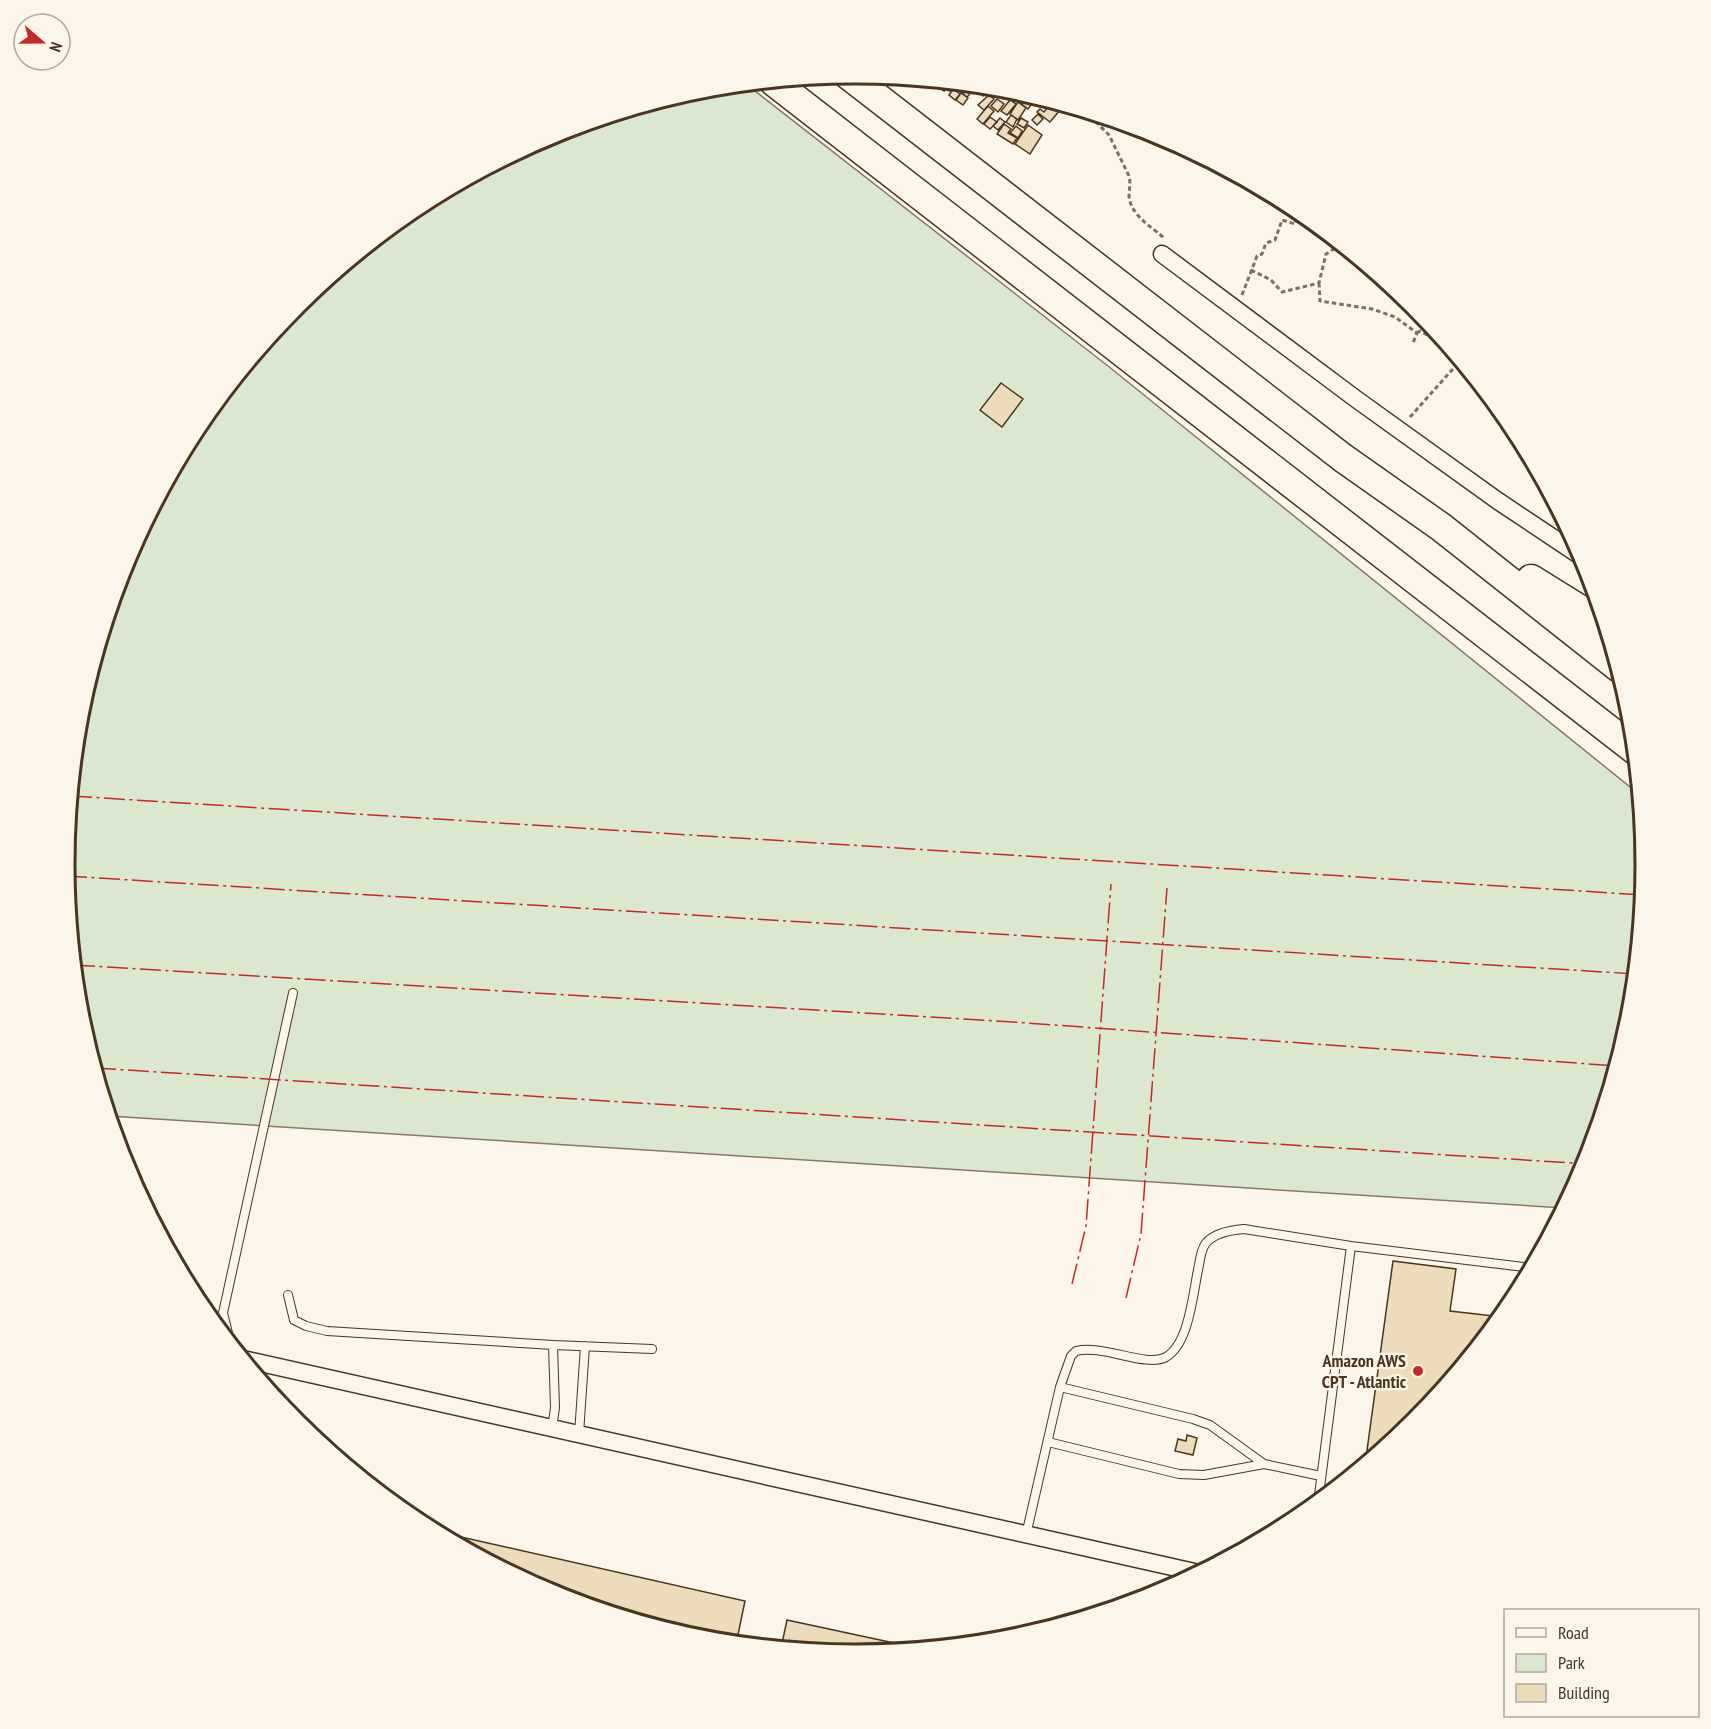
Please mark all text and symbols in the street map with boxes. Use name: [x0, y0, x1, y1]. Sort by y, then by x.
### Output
north arrow: [12, 12, 72, 72]
text: N: [45, 40, 67, 55]
place label: Amazon AWS CPT - Atlantic: [1322, 1349, 1407, 1393]
marker: Amazon AWS CPT - Atlantic: [1411, 1364, 1425, 1378]
legend: [1504, 1609, 1699, 1717]
text: Road: [1558, 1621, 1589, 1644]
text: Park: [1558, 1651, 1585, 1674]
text: Building: [1558, 1681, 1610, 1704]

